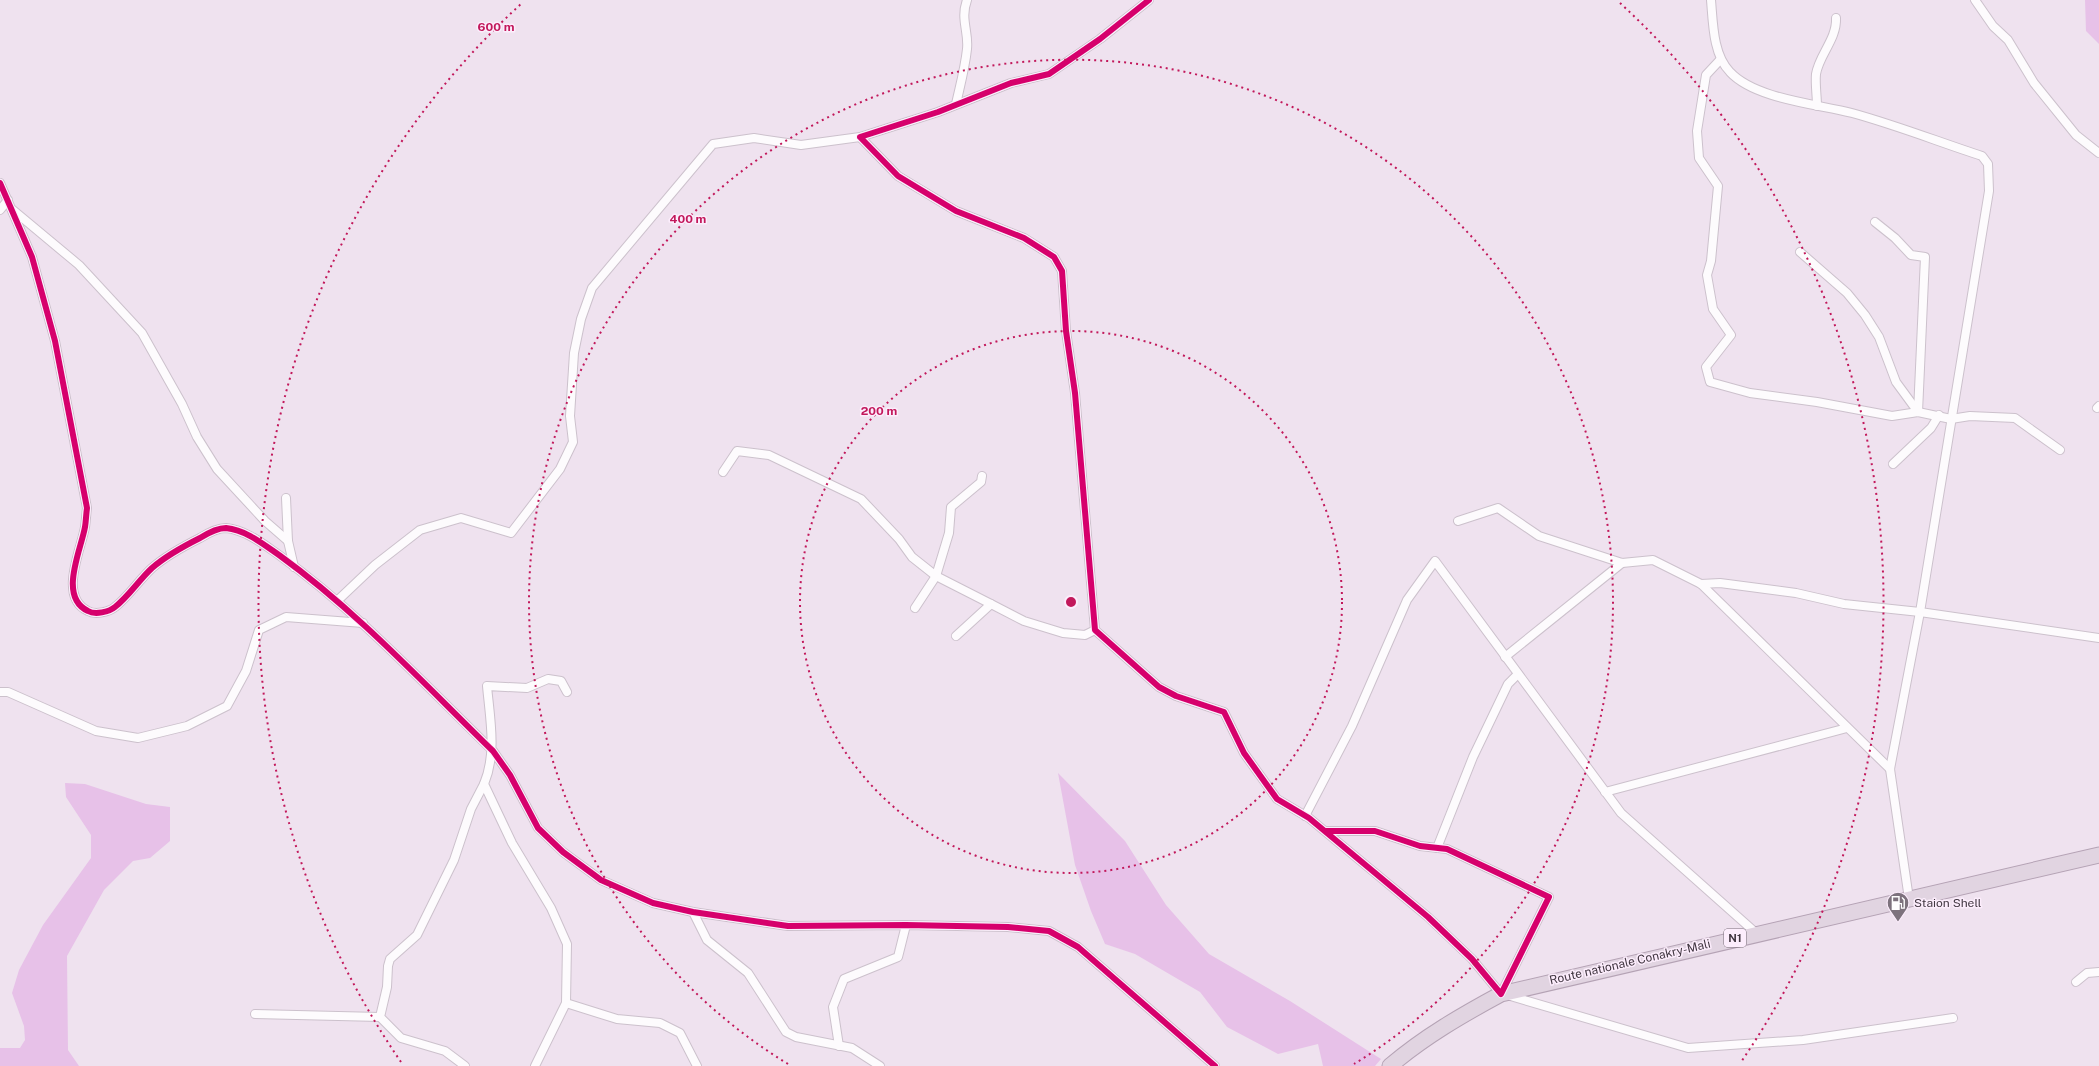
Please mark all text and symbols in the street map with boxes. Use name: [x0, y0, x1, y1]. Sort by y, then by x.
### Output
text: 600 m: [478, 20, 515, 34]
text: 400 m: [670, 212, 707, 226]
text: 200 m: [861, 404, 897, 418]
centre of rings: [1064, 595, 1078, 609]
fuel station icon: Staion Shell: [1885, 890, 1911, 923]
place label: Staion Shell: [1914, 896, 1982, 910]
road number: N1: [1724, 929, 1746, 947]
street label: Route nationale Conakry-Mali: [1548, 937, 1712, 987]

